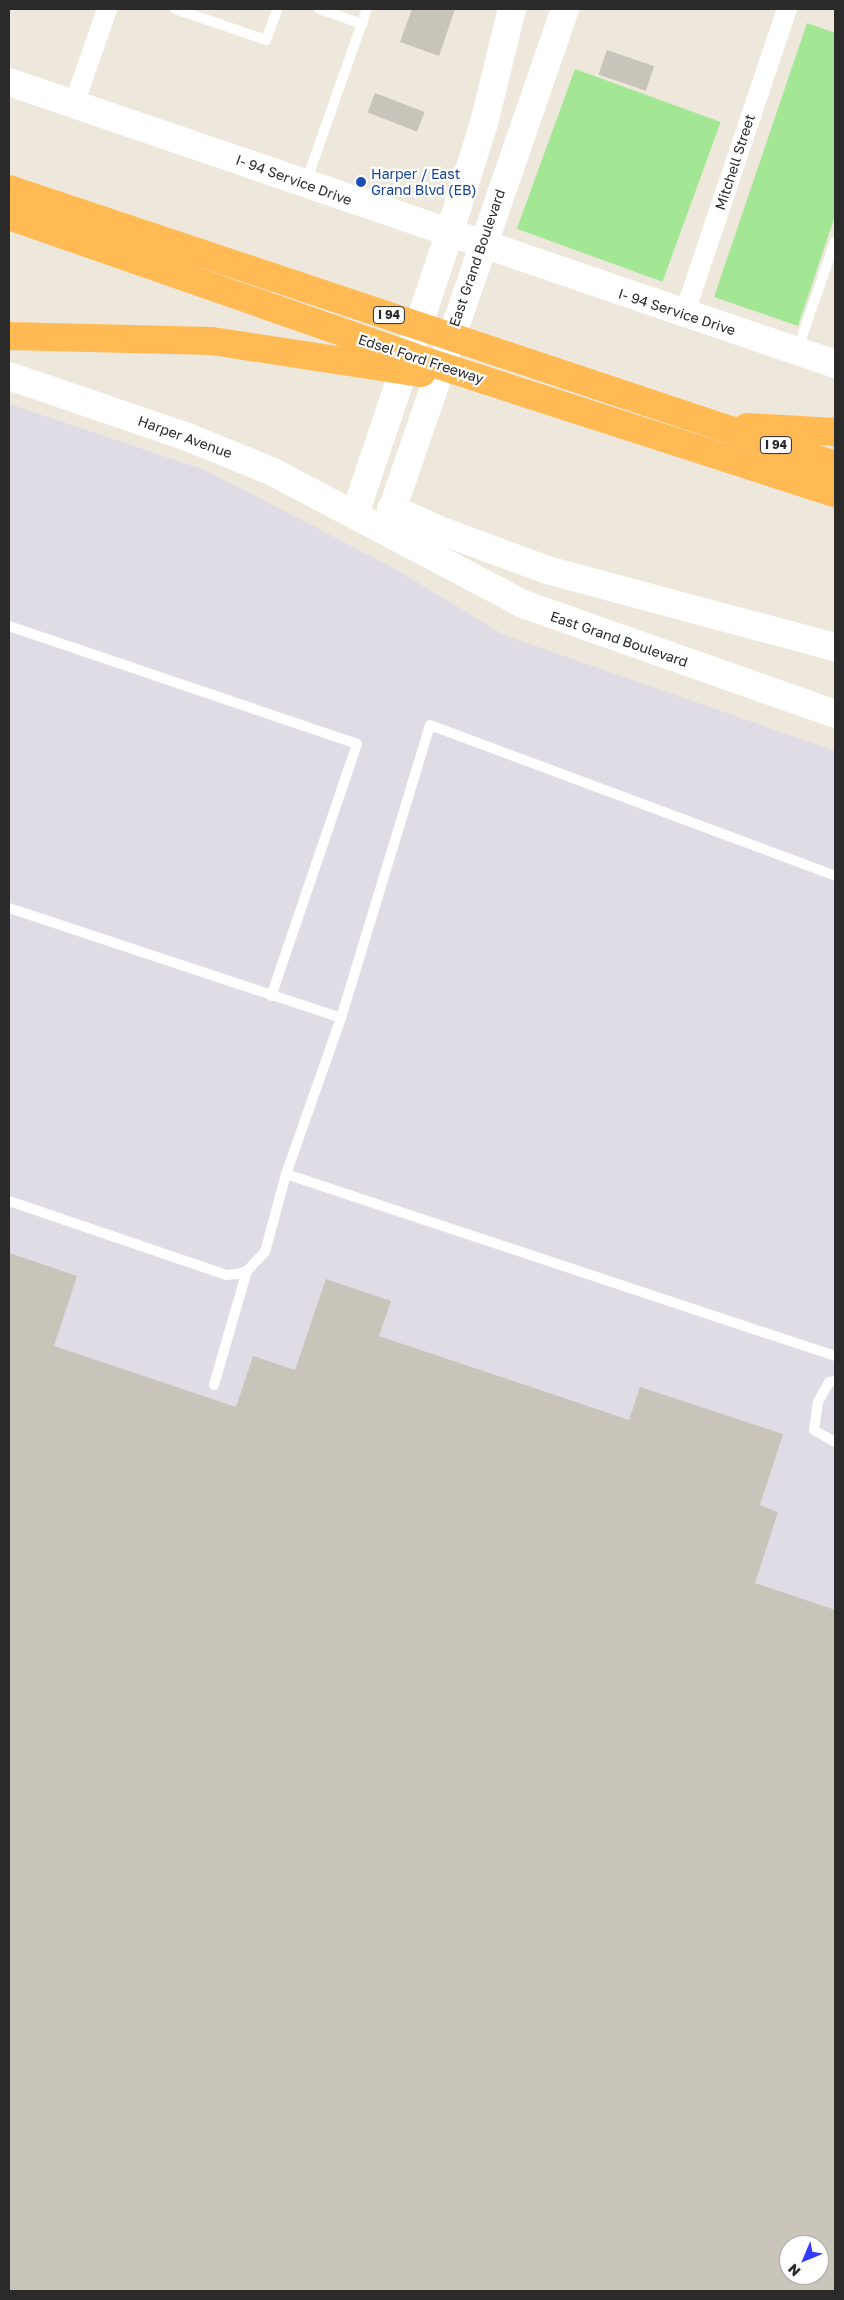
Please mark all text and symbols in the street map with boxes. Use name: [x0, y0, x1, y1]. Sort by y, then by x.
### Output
street label: Mitchell Street: [712, 112, 758, 212]
street label: I- 94 Service Drive: [234, 151, 354, 209]
place label: Harper / East Grand Blvd (EB): [371, 166, 477, 198]
marker: Harper / East Grand Blvd (EB): [355, 176, 367, 188]
street label: East Grand Boulevard: [446, 187, 508, 329]
street label: I- 94 Service Drive: [616, 285, 738, 339]
road number: I 94: [373, 306, 405, 324]
street label: Edsel Ford Freeway: [356, 331, 486, 387]
street label: Harper Avenue: [136, 412, 234, 462]
road number: I 94: [760, 436, 792, 454]
street label: East Grand Boulevard: [548, 608, 690, 670]
north arrow: [779, 2235, 829, 2285]
text: N: [784, 2260, 804, 2280]

